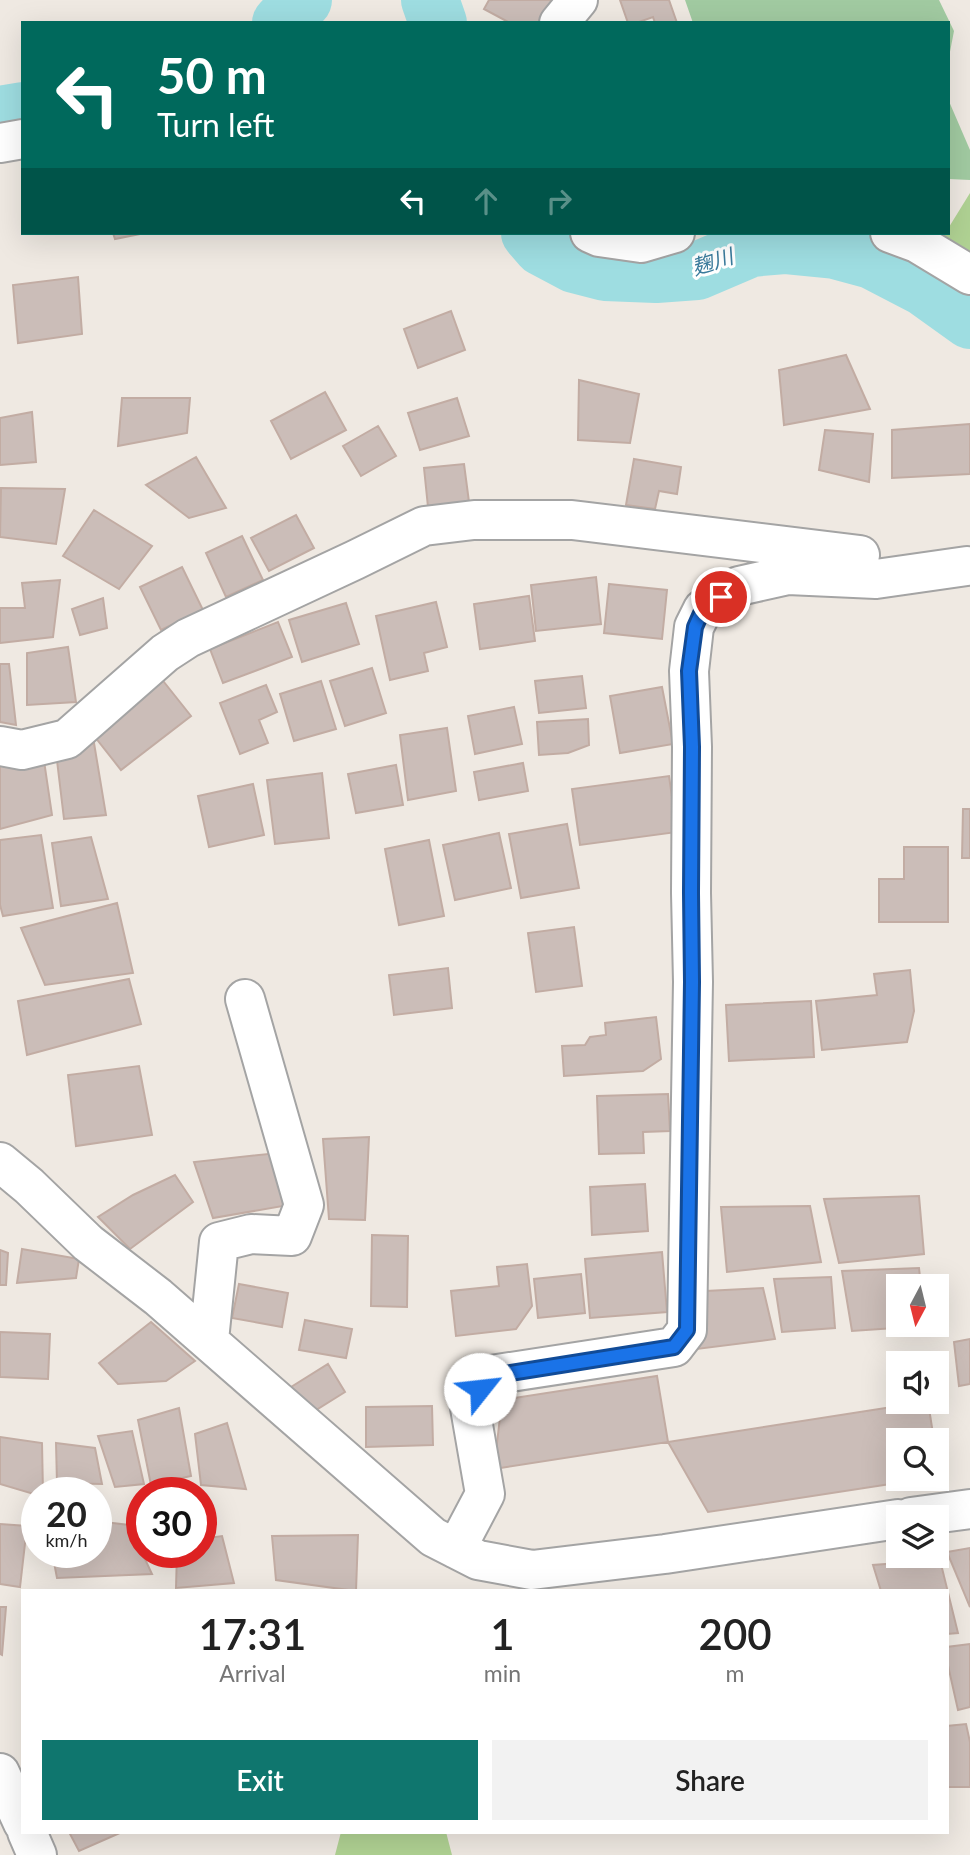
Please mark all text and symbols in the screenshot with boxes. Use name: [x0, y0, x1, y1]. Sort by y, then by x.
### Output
text: 50 m: [157, 46, 267, 104]
icon: left: [42, 49, 133, 140]
text: Turn left: [157, 105, 274, 144]
icon: left: [394, 182, 432, 220]
icon: ahead: [467, 182, 505, 220]
icon: right: [540, 182, 578, 220]
water label: 麹川: [688, 242, 738, 279]
pin: [691, 567, 751, 627]
icon: arrive: [702, 578, 740, 616]
north arrow: [886, 1274, 948, 1337]
map controls: [886, 1274, 949, 1568]
button: sound: [886, 1351, 949, 1414]
position arrow: [443, 1352, 517, 1426]
button: search: [886, 1428, 949, 1491]
speed limit sign: 30: [126, 1477, 217, 1568]
text: 20: [46, 1492, 87, 1534]
button: layers: [886, 1505, 949, 1568]
text: km/h: [45, 1529, 88, 1551]
text: 17:31: [198, 1609, 306, 1659]
text: 1: [490, 1609, 515, 1659]
text: 200: [699, 1609, 772, 1659]
text: Arrival: [219, 1659, 286, 1687]
text: min: [484, 1659, 521, 1687]
text: m: [726, 1659, 745, 1687]
button: Exit: [42, 1740, 478, 1820]
button: Share: [492, 1740, 928, 1820]

